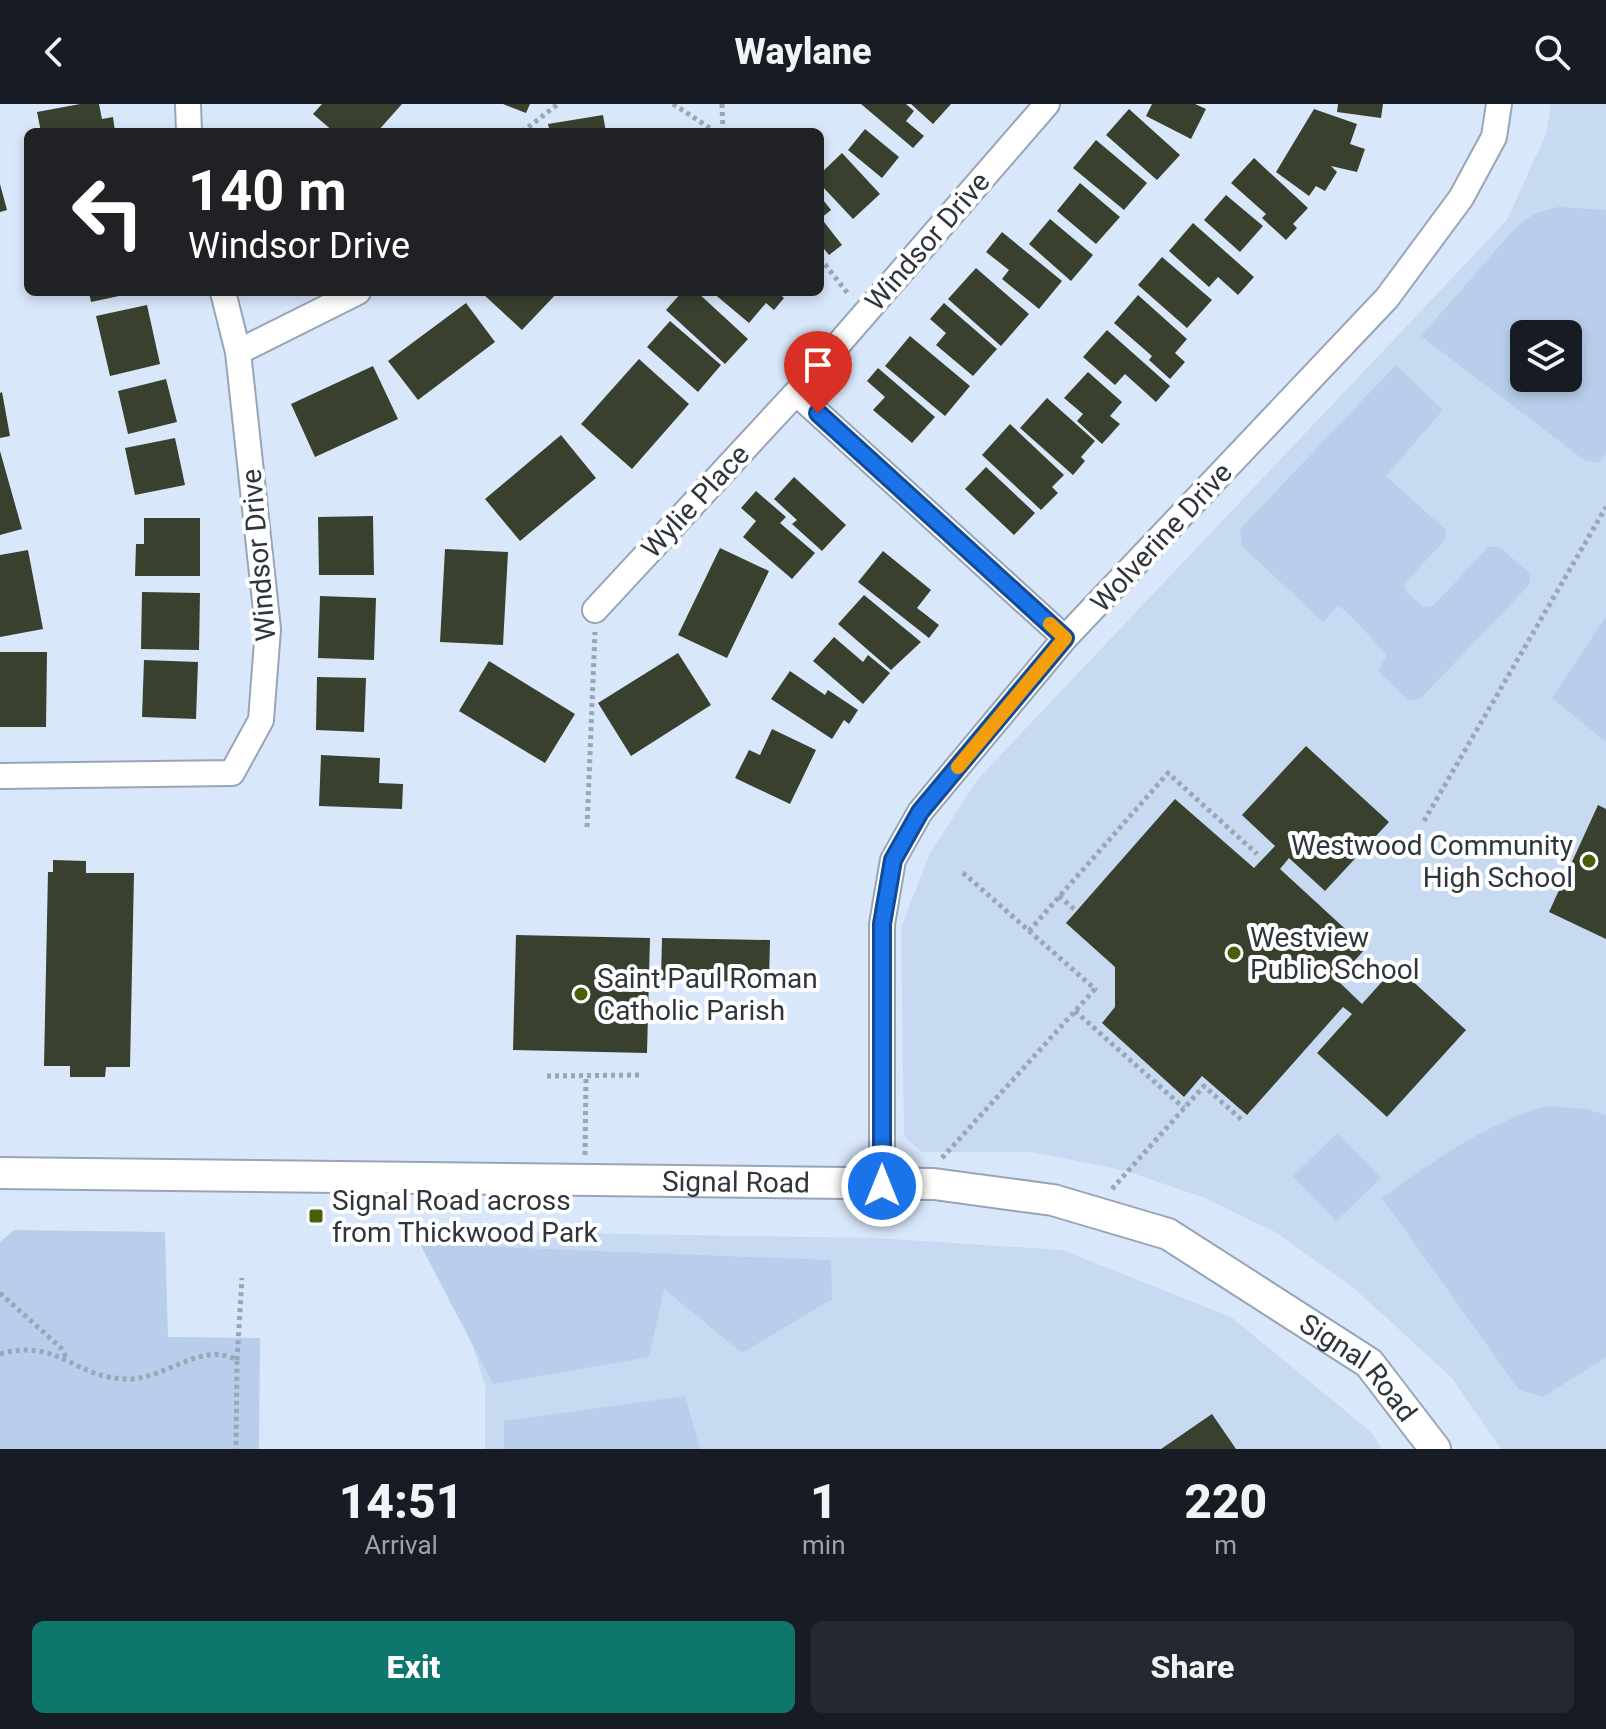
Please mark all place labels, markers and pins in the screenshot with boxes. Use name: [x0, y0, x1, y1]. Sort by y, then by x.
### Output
pin: [784, 331, 852, 413]
place label: Westwood Community High School: [1291, 829, 1573, 894]
marker: Westwood Community High School: [1580, 852, 1598, 870]
place label: Westview Public School: [1250, 921, 1420, 986]
marker: Westview Public School: [1225, 944, 1243, 962]
place label: Saint Paul Roman Catholic Parish: [597, 962, 818, 1027]
marker: Saint Paul Roman Catholic Parish: [572, 985, 590, 1003]
place label: Signal Road across from Thickwood Park: [332, 1184, 599, 1249]
marker: Signal Road across from Thickwood Park: [307, 1207, 325, 1225]

